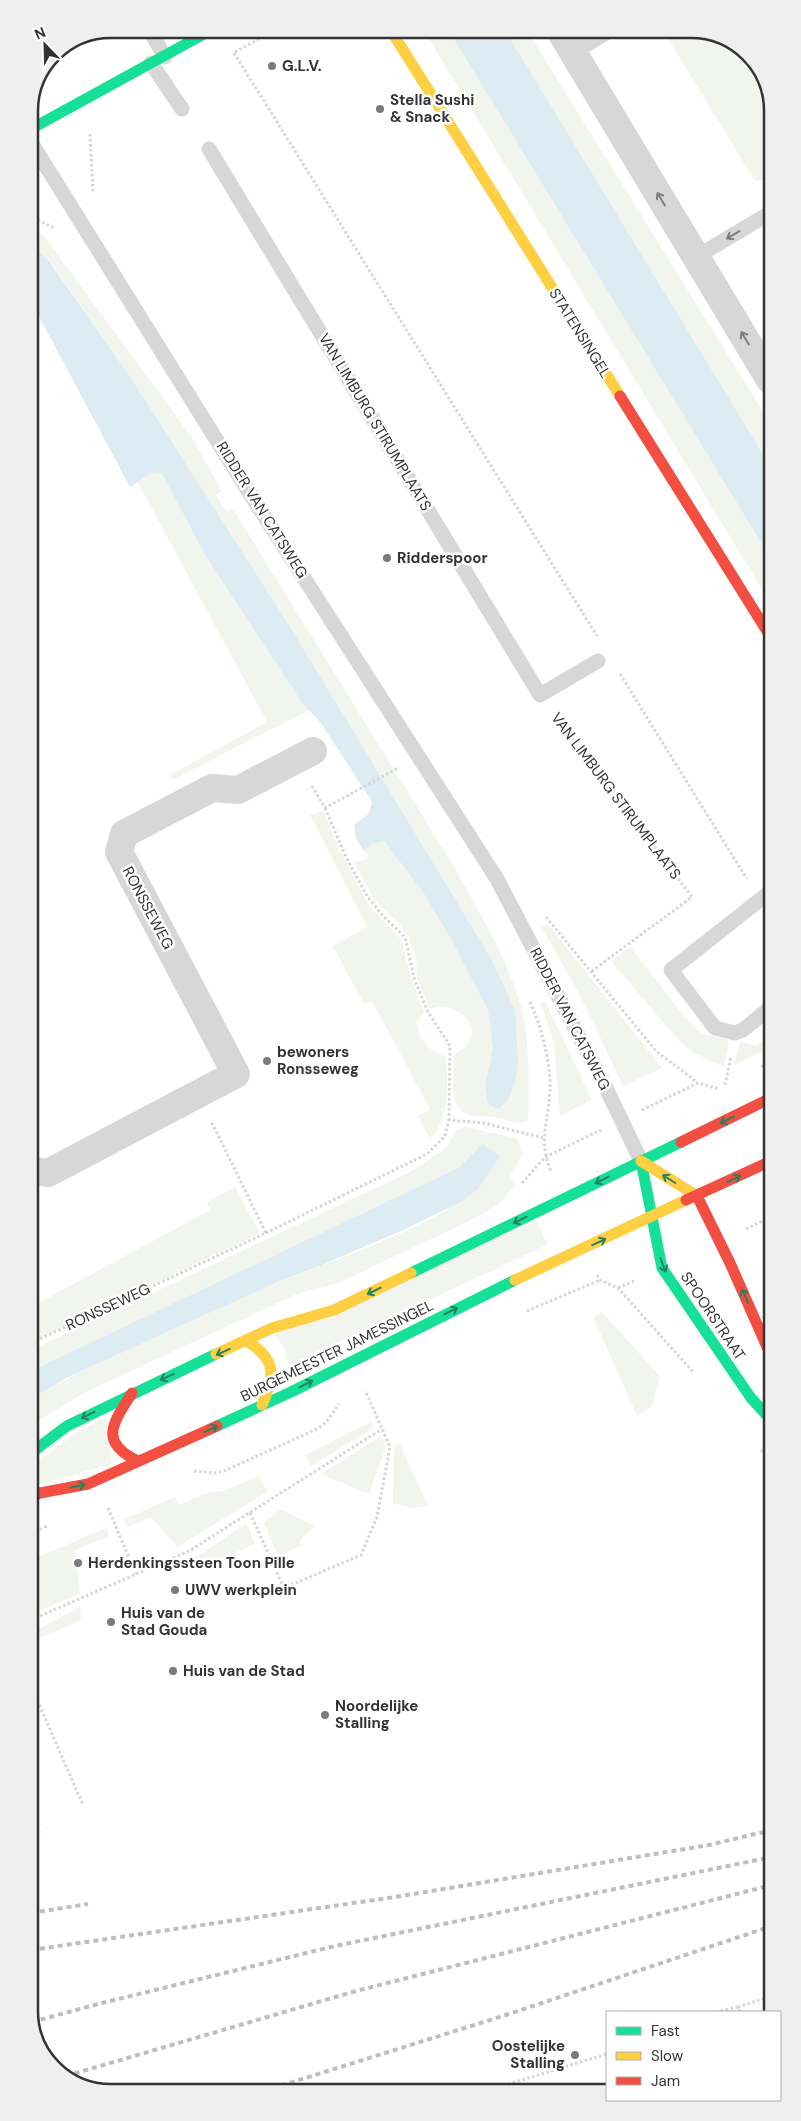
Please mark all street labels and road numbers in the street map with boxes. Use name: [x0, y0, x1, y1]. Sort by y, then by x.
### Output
street label: STATENSINGEL: [544, 284, 616, 382]
street label: VAN LIMBURG STIRUMPLAATS: [314, 329, 436, 515]
street label: RIDDER VAN CATSWEG: [212, 438, 312, 582]
street label: VAN LIMBURG STIRUMPLAATS: [547, 709, 686, 884]
street label: RONSSEWEG: [118, 863, 178, 953]
street label: RIDDER VAN CATSWEG: [525, 944, 615, 1094]
street label: SPOORSTRAAT: [676, 1268, 750, 1364]
street label: RONSSEWEG: [62, 1279, 154, 1335]
street label: BURGEMEESTER JAMESSINGEL: [237, 1295, 437, 1407]

